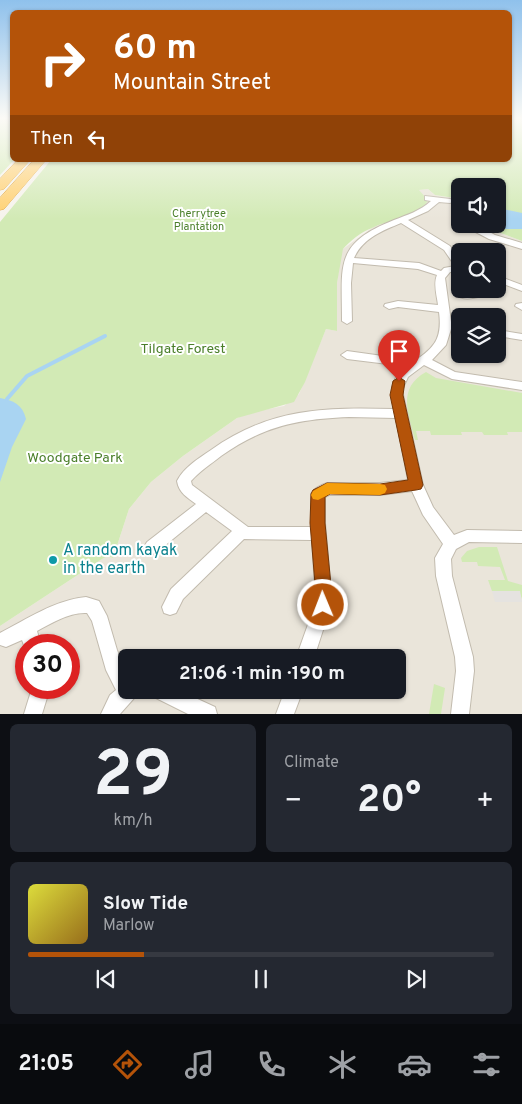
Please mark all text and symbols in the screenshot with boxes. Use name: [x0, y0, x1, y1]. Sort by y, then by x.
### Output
text: 60 m: [113, 27, 197, 71]
icon: right: [30, 30, 95, 95]
text: Mountain Street: [113, 70, 271, 97]
icon: left: [83, 125, 111, 153]
text: Then: [30, 127, 73, 151]
map controls: [451, 178, 506, 363]
button: sound: [451, 178, 506, 233]
park label: Cherrytree Plantation: [172, 207, 226, 234]
button: search: [451, 243, 506, 298]
button: layers: [451, 308, 506, 363]
pin: [378, 330, 420, 381]
icon: arrive: [385, 337, 413, 365]
park label: Tilgate Forest: [140, 341, 226, 358]
park label: Woodgate Park: [27, 450, 123, 467]
place label: A random kayak in the earth: [63, 541, 177, 579]
marker: A random kayak in the earth: [47, 554, 59, 566]
position arrow: [296, 578, 348, 630]
speed limit sign: 30: [15, 634, 80, 699]
text: 21:06 · 1 min · 190 m: [179, 662, 345, 686]
text: 29: [93, 737, 173, 819]
text: Climate: [284, 753, 339, 773]
text: 20°: [357, 777, 421, 826]
text: −: [284, 784, 302, 820]
text: +: [476, 784, 494, 820]
text: km/h: [114, 811, 152, 831]
text: Slow Tide: [103, 892, 188, 916]
text: Marlow: [103, 916, 155, 936]
icon: previous: [92, 965, 120, 993]
icon: pause: [247, 965, 275, 993]
icon: next: [402, 965, 430, 993]
icon: directions: [110, 1047, 145, 1082]
icon: music: [182, 1047, 217, 1082]
icon: phone: [254, 1047, 289, 1082]
icon: climate: [325, 1047, 360, 1082]
icon: car: [397, 1047, 432, 1082]
icon: filters: [469, 1047, 504, 1082]
text: 21:05: [18, 1051, 74, 1078]

